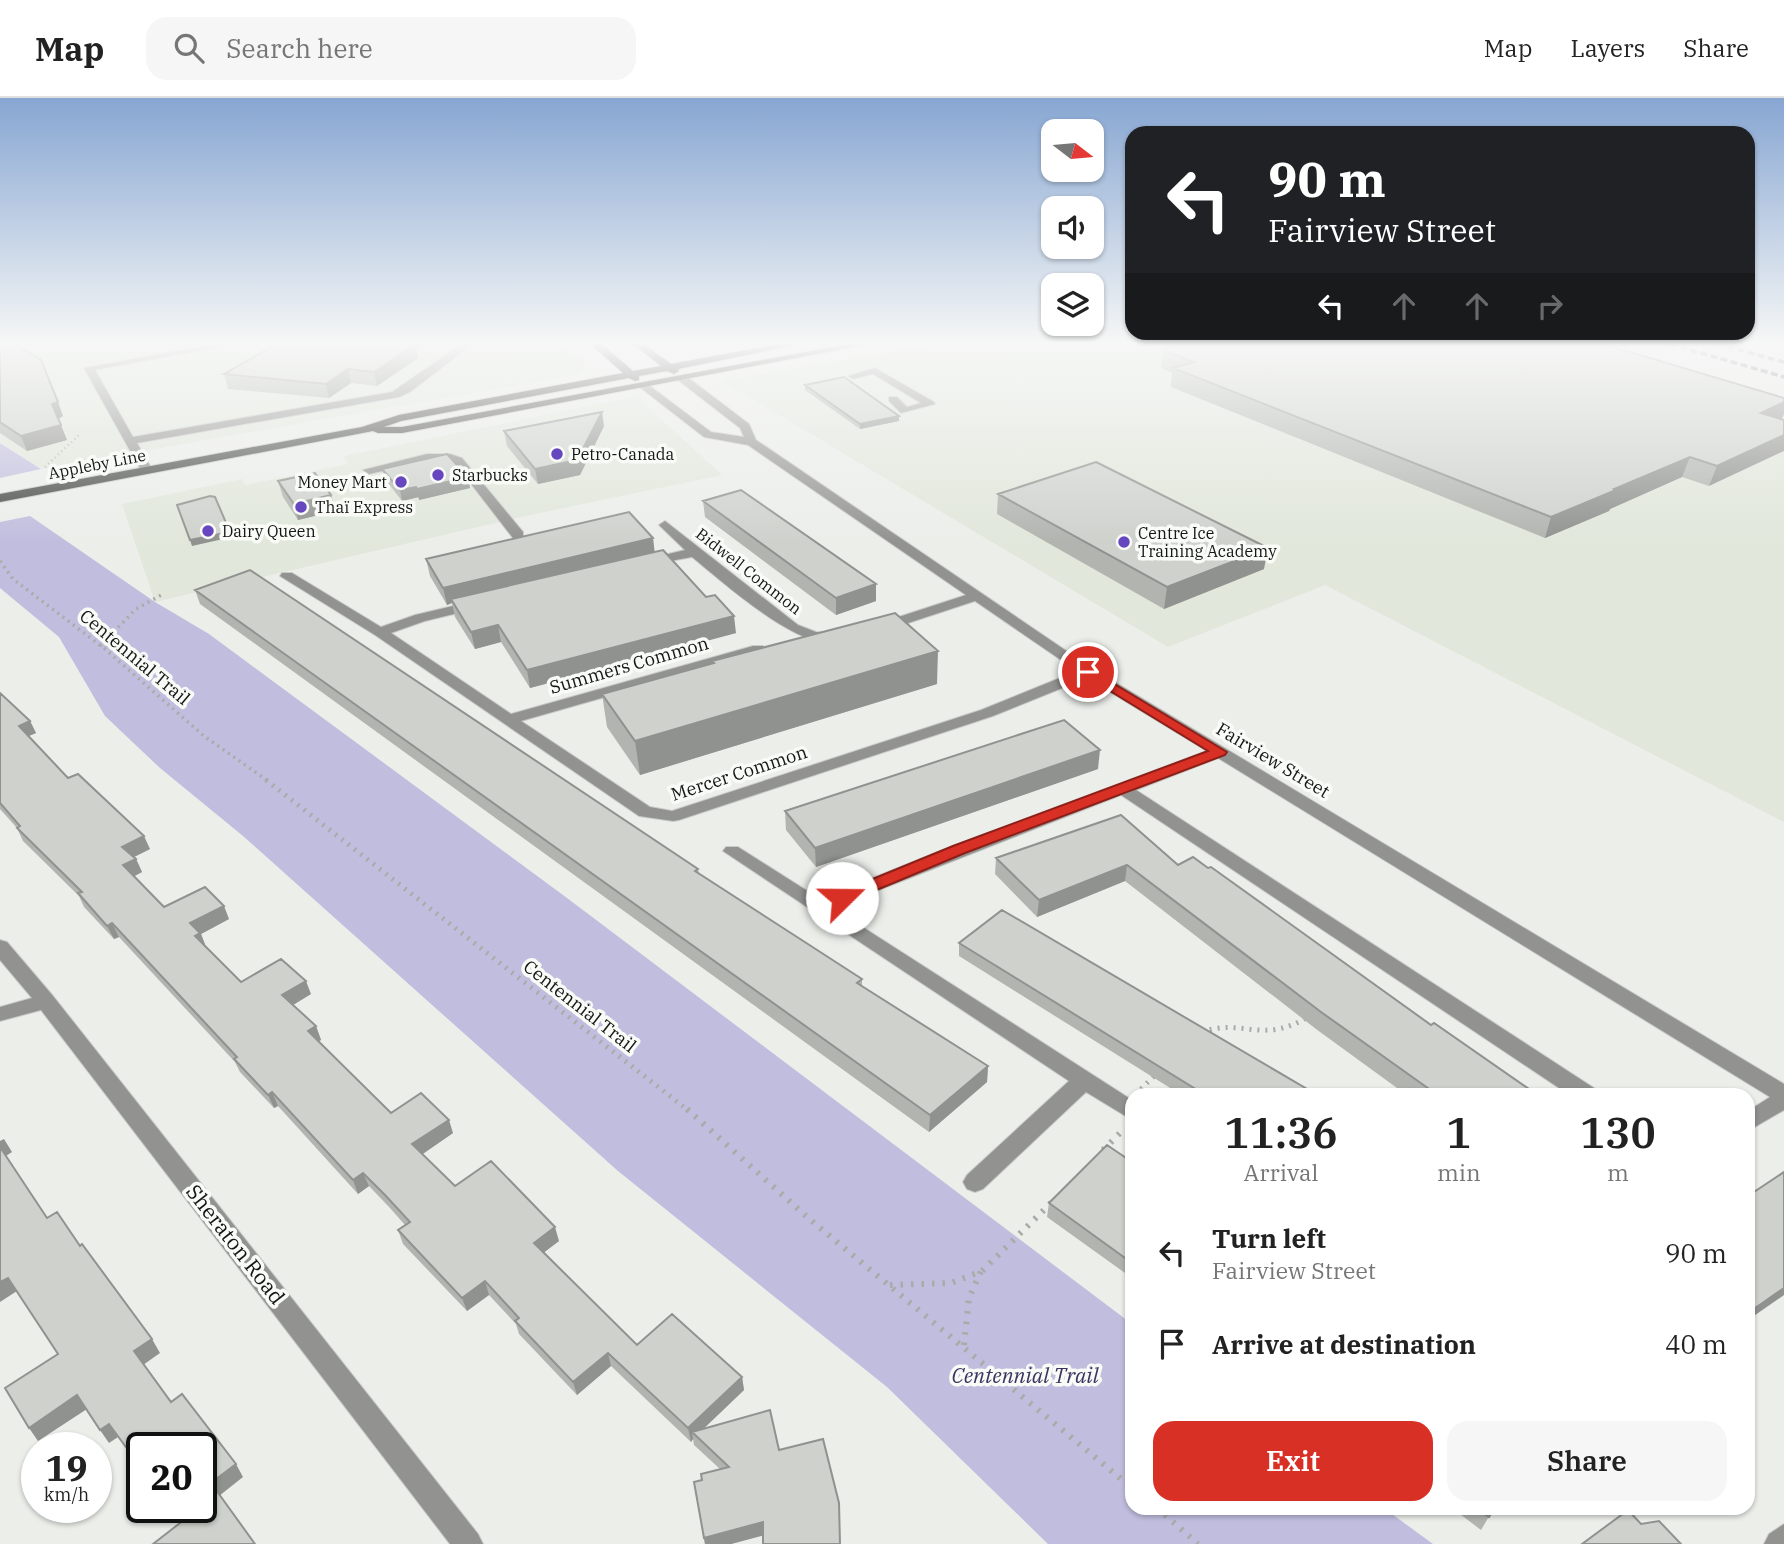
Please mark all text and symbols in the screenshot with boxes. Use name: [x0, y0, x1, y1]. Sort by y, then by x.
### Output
search box: [146, 17, 636, 80]
text: Map: [35, 27, 104, 70]
icon: search: [170, 29, 208, 67]
text: Search here: [226, 31, 373, 65]
text: Map: [1484, 32, 1532, 64]
text: Layers: [1570, 32, 1645, 64]
text: Share: [1683, 32, 1749, 64]
north arrow: [1041, 119, 1104, 182]
map controls: [1041, 119, 1104, 336]
text: 90 m: [1268, 147, 1386, 210]
icon: left: [1153, 154, 1244, 245]
button: sound: [1041, 196, 1104, 259]
text: Fairview Street: [1268, 209, 1496, 251]
button: layers: [1041, 273, 1104, 336]
icon: left: [1312, 287, 1350, 325]
icon: ahead: [1385, 287, 1423, 325]
icon: ahead: [1458, 287, 1496, 325]
icon: right: [1531, 287, 1569, 325]
place label: Petro-Canada: [571, 444, 675, 464]
street label: Appleby Line: [47, 445, 147, 483]
marker: Petro-Canada: [549, 446, 565, 462]
place label: Starbucks: [452, 465, 528, 485]
marker: Starbucks: [430, 467, 446, 483]
place label: Money Mart: [297, 472, 387, 492]
marker: Money Mart: [393, 474, 409, 490]
place label: Thaï Express: [315, 497, 413, 517]
marker: Thaï Express: [293, 499, 309, 515]
place label: Dairy Queen: [222, 521, 316, 541]
marker: Dairy Queen: [200, 523, 216, 539]
place label: Centre Ice Training Academy: [1138, 523, 1277, 561]
street label: Bidwell Common: [692, 524, 806, 618]
marker: Centre Ice Training Academy: [1116, 534, 1132, 550]
street label: Centennial Trail: [75, 604, 195, 710]
street label: Summers Common: [547, 631, 711, 699]
pin: [1058, 642, 1118, 702]
icon: arrive: [1069, 653, 1107, 691]
street label: Fairview Street: [1212, 717, 1334, 803]
street label: Mercer Common: [668, 740, 810, 806]
position arrow: [805, 861, 879, 935]
street label: Centennial Trail: [519, 955, 641, 1057]
text: 11:36: [1224, 1105, 1338, 1160]
text: 1: [1446, 1105, 1471, 1160]
text: 130: [1580, 1105, 1656, 1160]
text: Arrival: [1244, 1157, 1318, 1187]
text: min: [1437, 1157, 1481, 1187]
text: m: [1607, 1157, 1629, 1187]
street label: Sheraton Road: [180, 1178, 292, 1310]
text: Turn left: [1212, 1221, 1326, 1255]
icon: left: [1153, 1234, 1191, 1272]
text: 90 m: [1665, 1236, 1727, 1270]
text: Fairview Street: [1212, 1255, 1376, 1285]
icon: arrive: [1153, 1325, 1191, 1363]
text: Arrive at destination: [1212, 1327, 1476, 1361]
text: 40 m: [1665, 1327, 1727, 1361]
park label: Centennial Trail: [951, 1361, 1100, 1389]
button: Exit: [1153, 1421, 1433, 1501]
button: Share: [1447, 1421, 1727, 1501]
speed limit sign: 20: [126, 1432, 217, 1523]
text: 19: [45, 1445, 88, 1491]
text: km/h: [44, 1483, 89, 1506]

